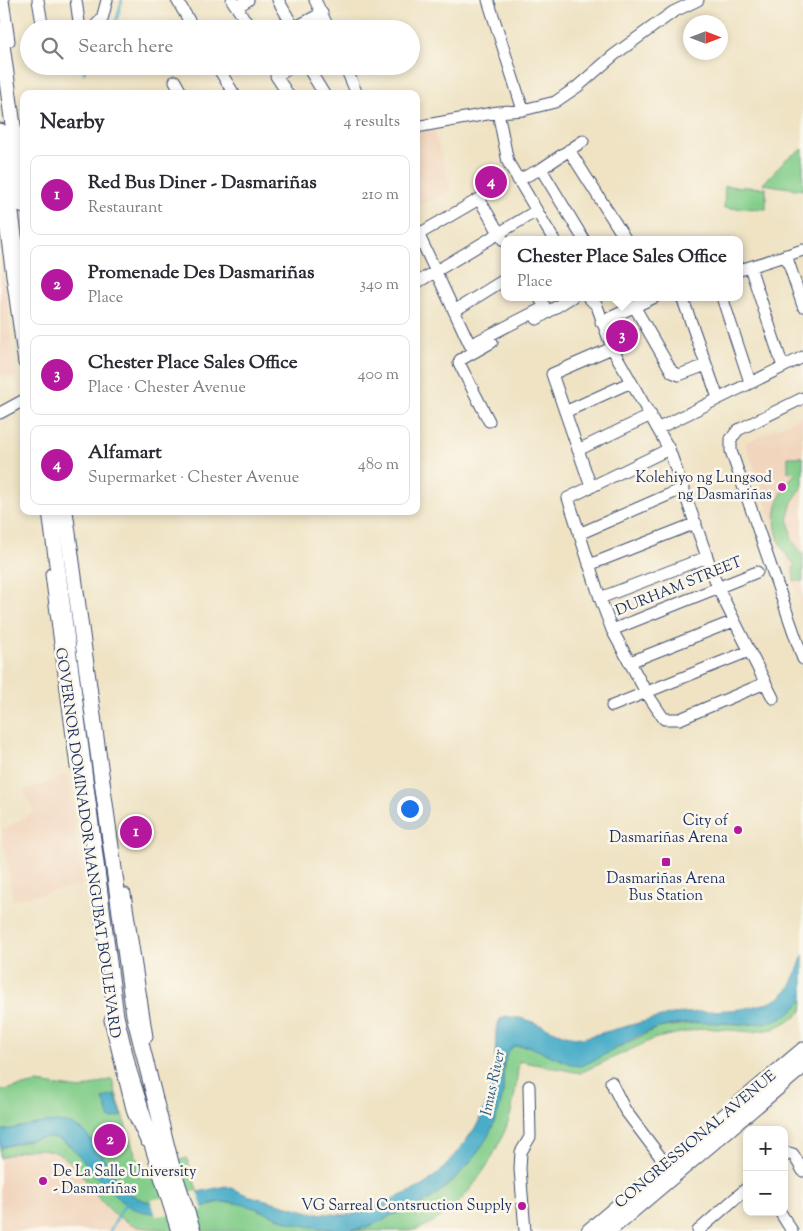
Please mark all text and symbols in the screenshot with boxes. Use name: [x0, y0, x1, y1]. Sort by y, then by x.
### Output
north arrow: [683, 15, 728, 60]
search box: [20, 20, 420, 75]
icon: search: [38, 34, 66, 62]
text: Search here: [78, 34, 173, 61]
text: Nearby: [40, 108, 105, 138]
text: 4 results: [344, 111, 400, 134]
pin: 4: [475, 163, 507, 201]
text: Red Bus Diner - Dasmariñas: [88, 170, 317, 197]
text: 1: [54, 184, 60, 207]
text: 210 m: [361, 184, 399, 207]
text: Restaurant: [88, 197, 163, 220]
popup: [501, 236, 743, 301]
text: Chester Place Sales Office: [517, 244, 727, 271]
text: Promenade Des Dasmariñas: [88, 260, 314, 287]
text: Place: [517, 271, 553, 294]
text: 2: [53, 274, 61, 297]
text: 340 m: [360, 274, 399, 297]
text: Place: [88, 287, 123, 310]
pin: 3: [606, 317, 638, 355]
text: Chester Place Sales Office: [88, 350, 298, 377]
text: 3: [54, 364, 60, 387]
text: 400 m: [358, 364, 399, 387]
text: Place · Chester Avenue: [88, 377, 246, 400]
text: Alfamart: [88, 440, 162, 467]
text: 4: [53, 454, 61, 477]
text: 480 m: [358, 454, 399, 477]
text: Supermarket · Chester Avenue: [88, 467, 299, 490]
place label: Kolehiyo ng Lungsod ng Dasmariñas: [636, 468, 773, 506]
marker: Kolehiyo ng Lungsod ng Dasmariñas: [776, 481, 788, 493]
street label: DURHAM STREET: [613, 552, 746, 622]
street label: GOVERNOR DOMINADOR MANGUBAT BOULEVARD: [49, 646, 125, 1040]
your location: [397, 796, 423, 822]
place label: City of Dasmariñas Arena: [609, 811, 729, 849]
pin: 1: [120, 813, 152, 851]
marker: City of Dasmariñas Arena: [732, 824, 744, 836]
marker: Dasmariñas Arena Bus Station: [660, 856, 672, 868]
place label: Dasmariñas Arena Bus Station: [607, 869, 725, 907]
water label: Imus River: [476, 1047, 512, 1118]
street label: CONGRESSIONAL AVENUE: [611, 1066, 781, 1214]
pin: 2: [94, 1121, 126, 1159]
map controls: [743, 1126, 788, 1216]
button: +: [743, 1126, 788, 1171]
place label: De La Salle University - Dasmariñas: [53, 1162, 197, 1200]
button: −: [743, 1171, 788, 1216]
marker: De La Salle University - Dasmariñas: [37, 1175, 49, 1187]
place label: VG Sarreal Contsruction Supply: [301, 1196, 513, 1217]
marker: VG Sarreal Contsruction Supply: [516, 1200, 528, 1212]

